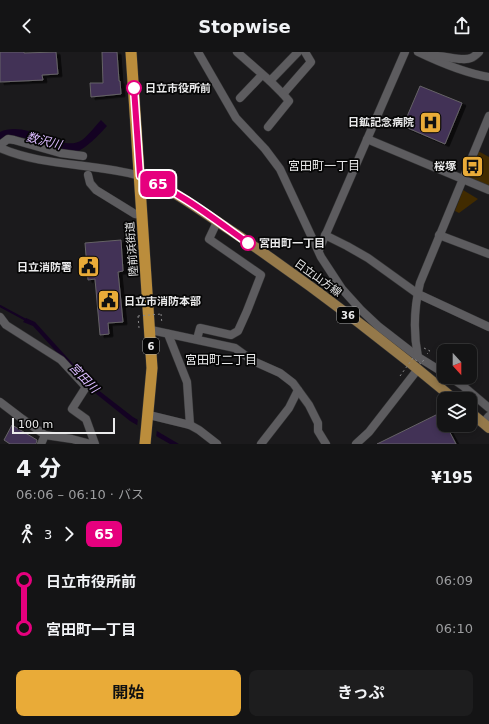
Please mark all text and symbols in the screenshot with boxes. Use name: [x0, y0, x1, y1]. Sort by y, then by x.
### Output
icon: back: [16, 15, 38, 37]
icon: share: [451, 15, 473, 37]
text: Stopwise: [198, 16, 291, 37]
marker: 日立市役所前: [126, 80, 142, 96]
place label: 日立市役所前: [145, 82, 211, 95]
hospital icon: 日鉱記念病院: [417, 109, 443, 135]
place label: 日鉱記念病院: [348, 116, 414, 129]
water label: 数沢川: [25, 130, 65, 153]
bus stop icon: 桜塚: [459, 153, 485, 179]
district label: 宮田町一丁目: [288, 159, 360, 173]
place label: 桜塚: [434, 160, 457, 173]
line badge: 65: [140, 171, 176, 197]
text: 65: [148, 176, 168, 192]
street label: 陸前浜街道: [124, 221, 140, 277]
marker: 宮田町一丁目: [240, 235, 256, 251]
place label: 宮田町一丁目: [259, 237, 325, 250]
public building icon: 日立消防署: [75, 254, 101, 280]
street label: 日立山方線: [292, 257, 344, 299]
place label: 日立消防署: [17, 261, 72, 274]
public building icon: 日立市消防本部: [96, 288, 122, 314]
place label: 日立市消防本部: [124, 295, 201, 308]
road number: 36: [337, 307, 359, 323]
road number: 6: [143, 338, 159, 354]
north arrow: [437, 344, 477, 384]
map controls: [437, 344, 477, 432]
district label: 宮田町二丁目: [185, 353, 257, 367]
water label: 宮田川: [66, 360, 103, 397]
button: layers: [437, 392, 477, 432]
scale bar: [12, 416, 115, 435]
text: 100 m: [18, 418, 53, 431]
text: 4 分: [16, 456, 61, 481]
text: ¥195: [431, 469, 473, 487]
text: 06:06 – 06:10 · バス: [16, 487, 144, 502]
icon: walk: [16, 523, 38, 545]
icon: forward: [58, 523, 80, 545]
text: 65: [94, 526, 114, 542]
text: 3: [44, 527, 52, 542]
text: 日立市役所前: [46, 573, 136, 591]
text: 06:09: [436, 573, 473, 588]
text: 宮田町一丁目: [46, 621, 136, 639]
text: 06:10: [436, 621, 473, 636]
button: 開始: [16, 670, 241, 716]
button: きっぷ: [249, 670, 473, 716]

